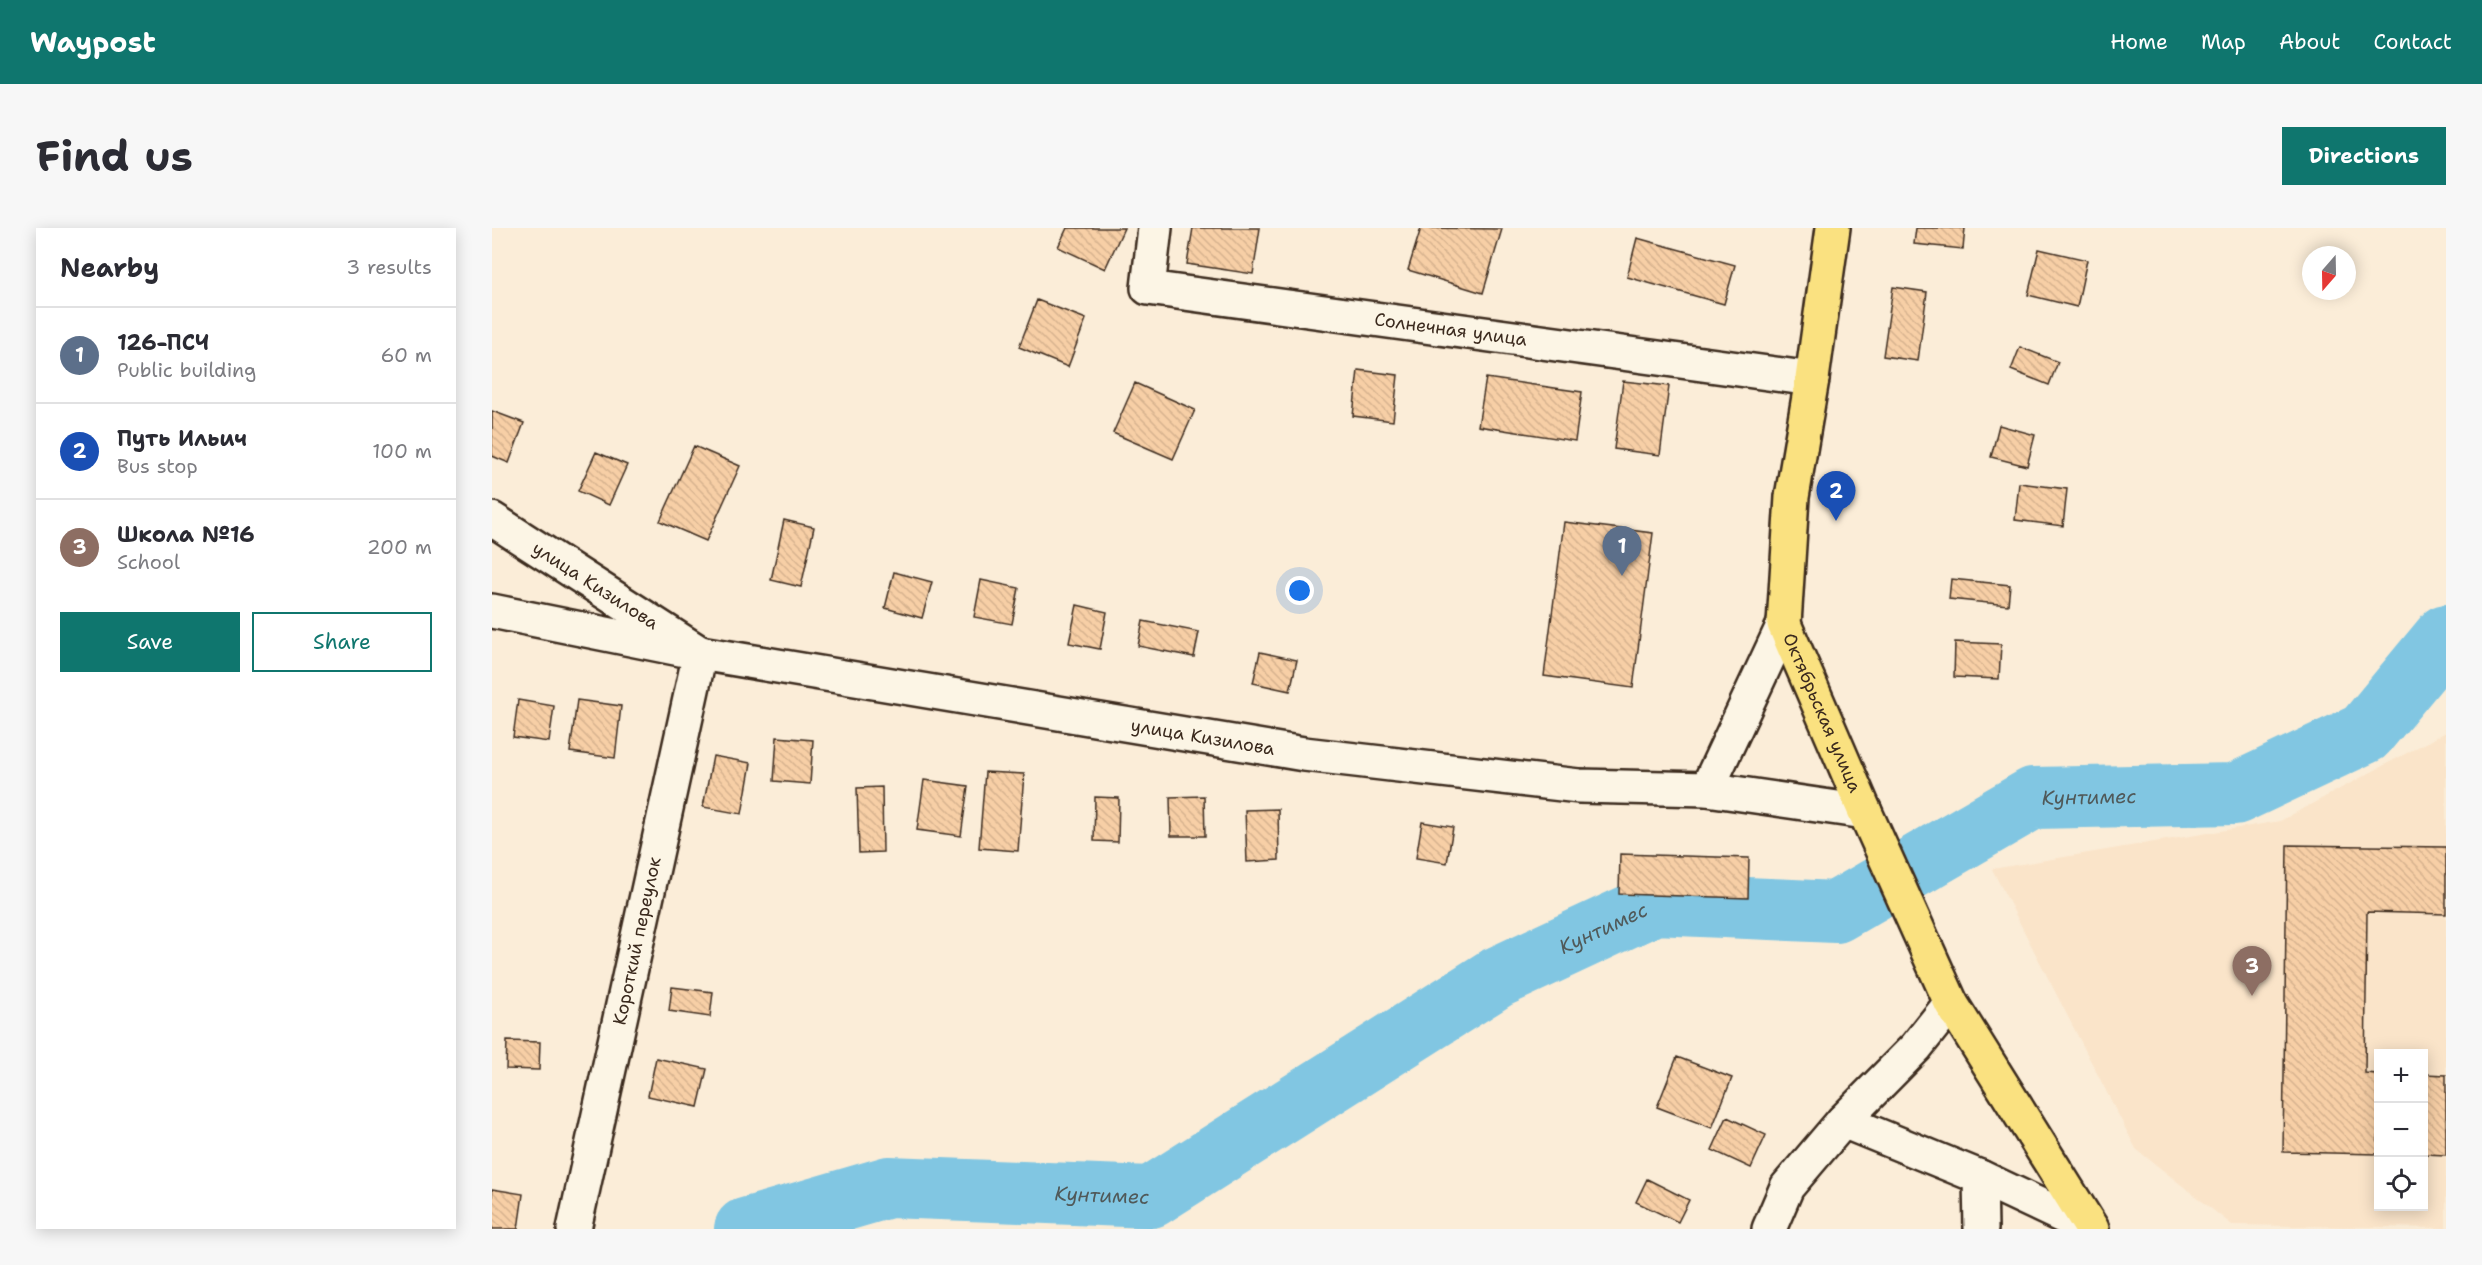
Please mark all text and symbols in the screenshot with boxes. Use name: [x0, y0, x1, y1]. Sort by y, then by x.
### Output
text: Waypost: [30, 23, 156, 61]
text: Home: [2110, 28, 2168, 56]
text: Map: [2201, 28, 2246, 56]
text: About: [2279, 28, 2340, 56]
text: Contact: [2373, 28, 2452, 56]
button: Directions: [2282, 127, 2446, 185]
text: Find us: [36, 128, 193, 184]
north arrow: [2302, 246, 2356, 300]
text: Nearby: [60, 250, 159, 285]
text: 3 results: [346, 254, 432, 280]
street label: Солнечная улица: [1373, 307, 1528, 352]
text: 126-ПСЧ: [117, 328, 209, 357]
text: 1: [75, 342, 84, 368]
text: 60 m: [380, 342, 432, 368]
text: Public building: [117, 357, 256, 383]
text: Путь Ильич: [117, 424, 247, 453]
text: 2: [73, 438, 87, 464]
text: 100 m: [372, 438, 432, 464]
text: Bus stop: [117, 453, 198, 479]
pin: 2: [1816, 472, 1856, 521]
text: Школа №16: [117, 520, 255, 549]
pin: 1: [1602, 526, 1642, 576]
text: 3: [73, 534, 87, 560]
text: 200 m: [367, 534, 432, 560]
street label: улица Кизилова: [528, 536, 663, 635]
text: School: [117, 549, 180, 575]
your location: [1285, 576, 1314, 605]
button: Save: [60, 612, 240, 672]
button: Share: [252, 612, 432, 672]
street label: Октябрьская улица: [1777, 629, 1867, 796]
street label: улица Кизилова: [1129, 713, 1277, 761]
water label: Кунтимес: [2041, 783, 2137, 811]
street label: Короткий переулок: [607, 854, 667, 1027]
water label: Кунтимес: [1555, 896, 1652, 960]
pin: 3: [2232, 946, 2272, 996]
map controls: [2374, 1049, 2428, 1211]
button: +: [2374, 1049, 2428, 1103]
button: −: [2374, 1103, 2428, 1157]
button: locate: [2374, 1157, 2428, 1211]
water label: Кунтимес: [1054, 1180, 1150, 1210]

